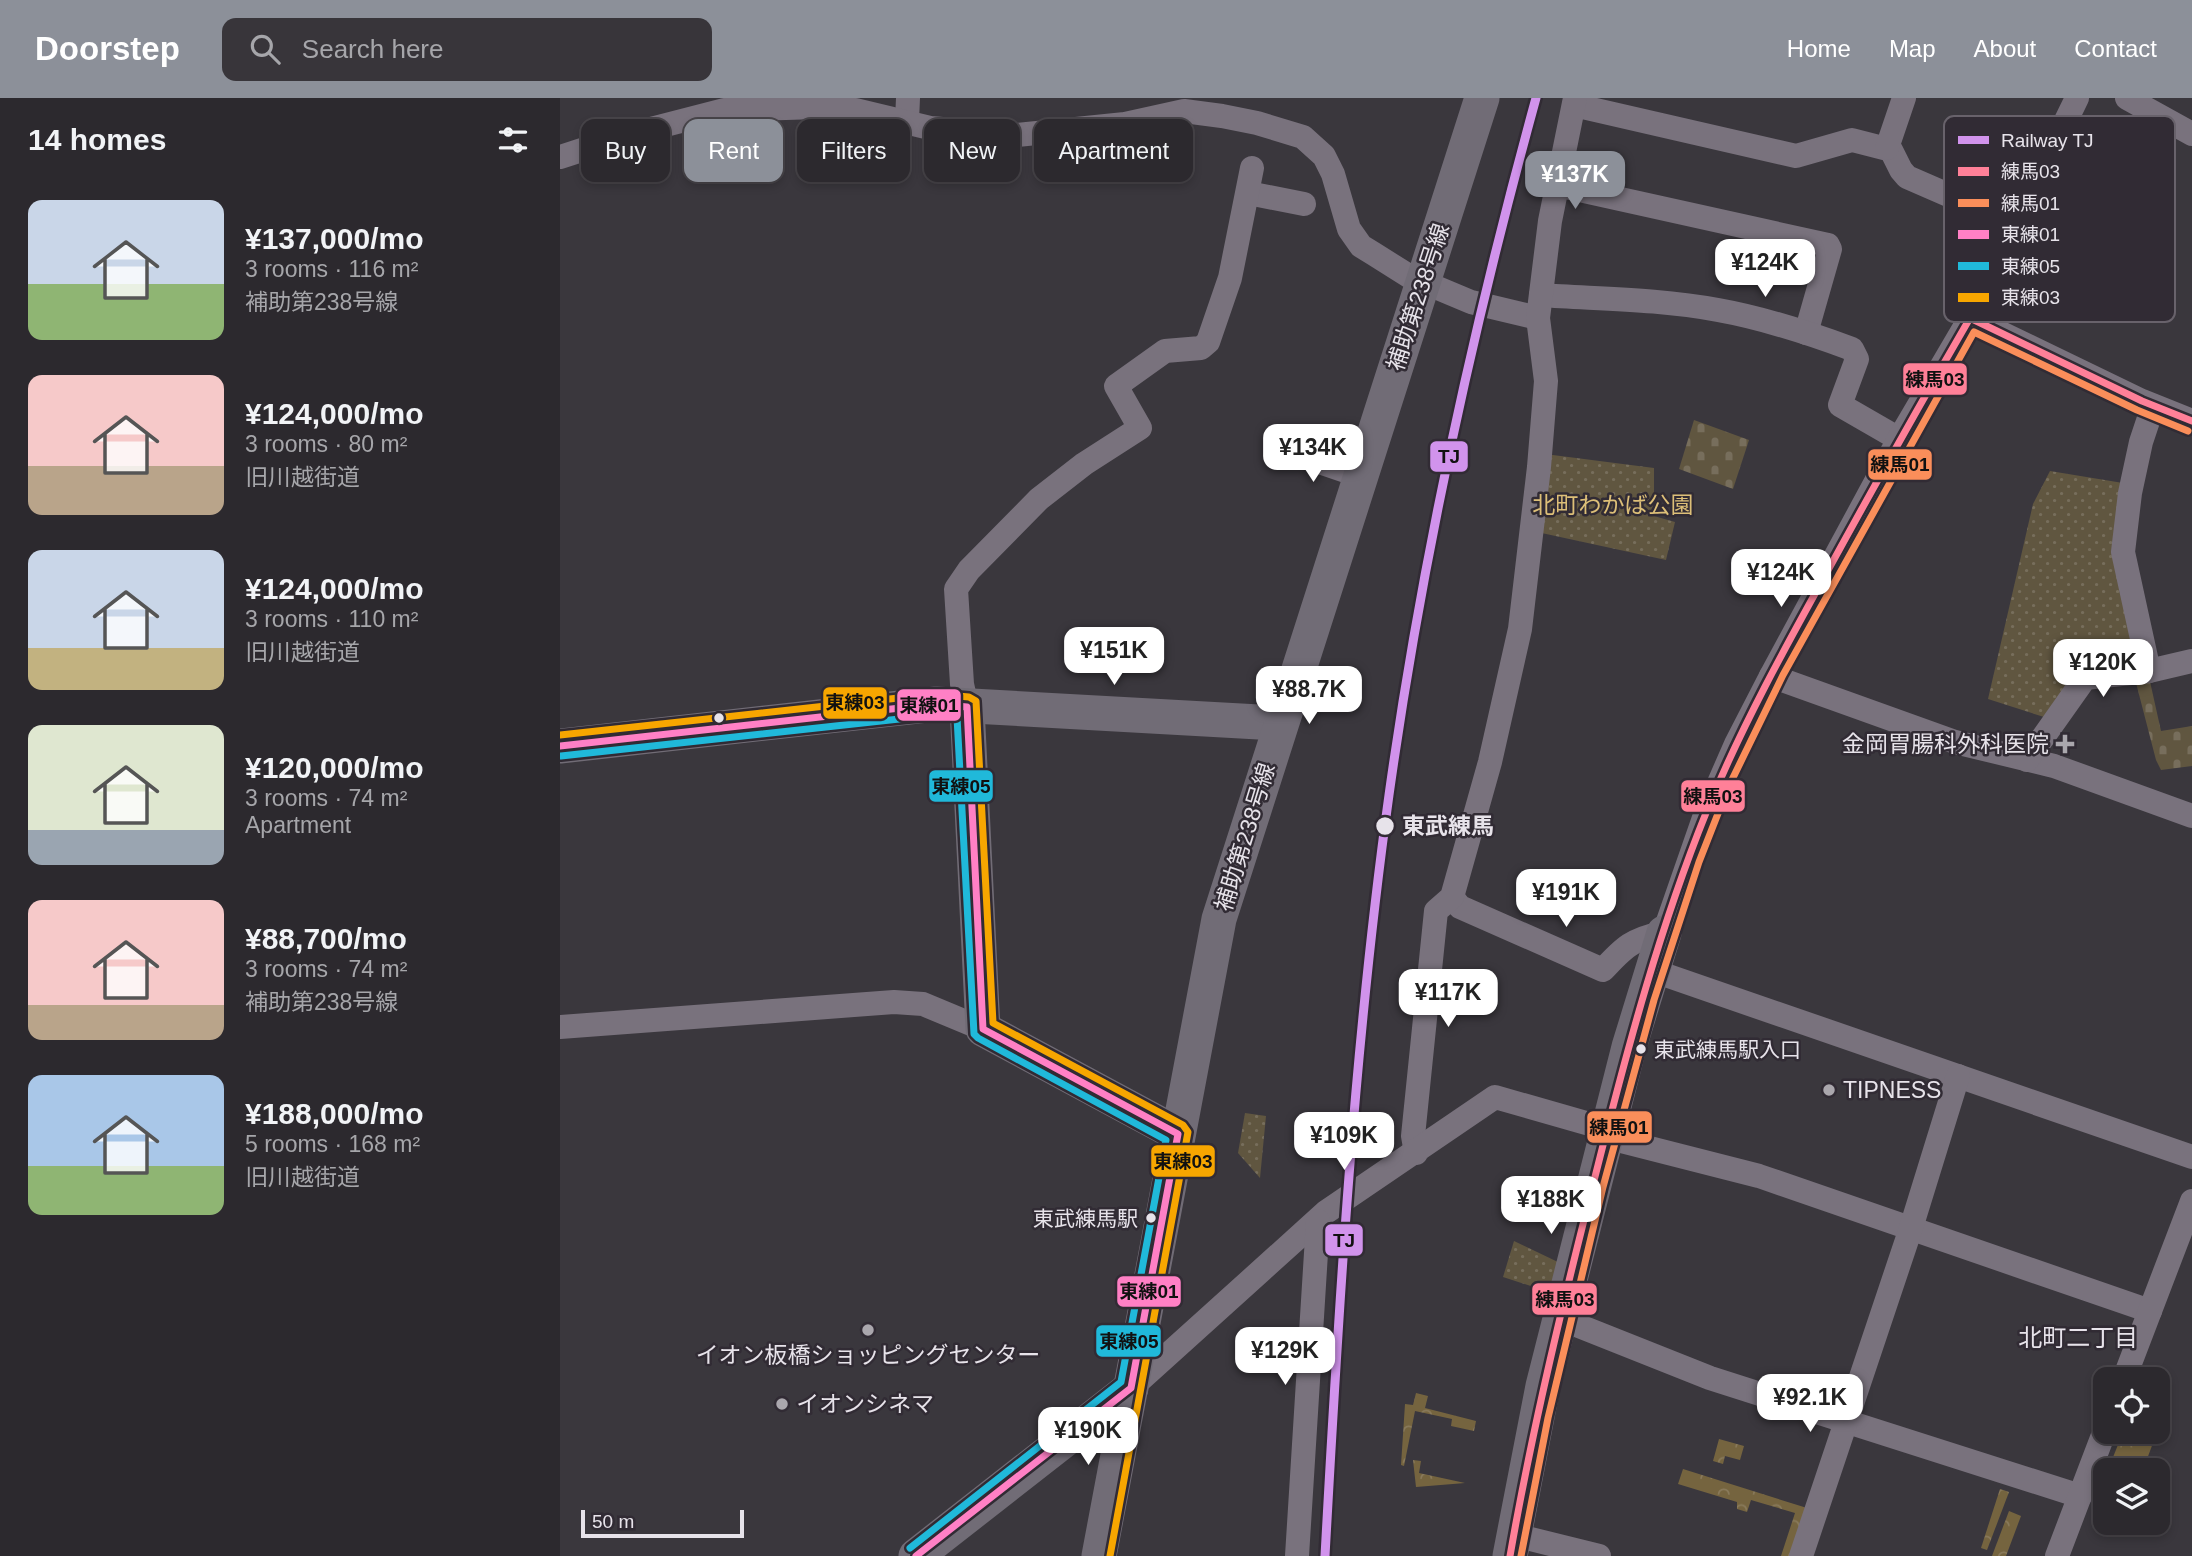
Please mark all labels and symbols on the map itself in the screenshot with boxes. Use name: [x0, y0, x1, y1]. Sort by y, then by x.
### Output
legend: [1944, 116, 2175, 322]
text: Railway TJ: [2001, 130, 2094, 151]
pin: ¥137K: [1526, 152, 1624, 211]
text: 練馬03: [2001, 161, 2060, 182]
text: 練馬01: [2001, 193, 2060, 214]
street label: 補助第238号線: [1382, 220, 1454, 374]
text: 東練01: [2001, 224, 2060, 245]
pin: ¥124K: [1716, 240, 1814, 299]
text: 東練05: [2001, 256, 2060, 277]
text: 東練03: [2001, 287, 2060, 308]
line badge: 練馬03: [1902, 362, 1968, 396]
text: 練馬03: [1905, 369, 1965, 390]
pin: ¥134K: [1264, 424, 1362, 484]
line badge: TJ: [1429, 440, 1469, 473]
text: TJ: [1438, 446, 1460, 467]
line badge: 練馬01: [1867, 448, 1933, 481]
text: 練馬01: [1870, 454, 1930, 475]
park label: 北町わかば公園: [1533, 492, 1694, 518]
pin: ¥124K: [1732, 550, 1830, 609]
pin: ¥151K: [1065, 628, 1163, 687]
pin: ¥120K: [2054, 640, 2152, 699]
pin: ¥88.7K: [1252, 666, 1366, 726]
line badge: 東練03: [822, 686, 888, 720]
line badge: 東練01: [896, 688, 962, 722]
text: 東練03: [825, 692, 885, 713]
text: 東練01: [899, 695, 959, 716]
unlabelled marker: [712, 711, 726, 725]
place label: 金岡胃腸科外科医院: [1842, 731, 2049, 757]
marker: 金岡胃腸科外科医院: [2055, 734, 2075, 754]
street label: 補助第238号線: [1210, 760, 1280, 914]
line badge: 東練05: [928, 769, 994, 803]
text: 東練05: [931, 776, 991, 797]
line badge: 練馬03: [1680, 779, 1746, 813]
text: 練馬03: [1683, 786, 1743, 807]
place label: 東武練馬: [1402, 813, 1494, 839]
marker: 東武練馬: [1374, 815, 1396, 837]
pin: ¥191K: [1517, 870, 1615, 929]
pin: ¥117K: [1399, 970, 1497, 1029]
place label: 東武練馬駅入口: [1654, 1038, 1801, 1061]
marker: 東武練馬駅入口: [1634, 1042, 1648, 1056]
place label: TIPNESS: [1843, 1077, 1941, 1103]
marker: TIPNESS: [1821, 1082, 1837, 1098]
line badge: 練馬01: [1586, 1110, 1653, 1144]
pin: ¥109K: [1295, 1112, 1393, 1172]
text: 練馬01: [1589, 1117, 1649, 1138]
line badge: 東練03: [1150, 1144, 1216, 1178]
text: 東練03: [1153, 1151, 1213, 1172]
pin: ¥188K: [1502, 1176, 1600, 1236]
place label: 東武練馬駅: [1033, 1207, 1138, 1230]
marker: 東武練馬駅: [1144, 1211, 1158, 1225]
line badge: TJ: [1324, 1223, 1364, 1257]
text: TJ: [1333, 1230, 1355, 1251]
line badge: 東練01: [1116, 1275, 1182, 1308]
text: 東練01: [1119, 1281, 1179, 1302]
line badge: 練馬03: [1531, 1282, 1598, 1316]
text: 練馬03: [1535, 1289, 1595, 1310]
marker: イオン板橋ショッピングセンター: [860, 1322, 876, 1338]
line badge: 東練05: [1095, 1324, 1162, 1358]
district label: 北町二丁目: [2018, 1324, 2138, 1351]
pin: ¥129K: [1236, 1328, 1334, 1387]
text: 東練05: [1099, 1331, 1159, 1352]
place label: イオン板橋ショッピングセンター: [696, 1342, 1041, 1368]
pin: ¥92.1K: [1753, 1374, 1867, 1434]
place label: イオンシネマ: [796, 1391, 934, 1417]
marker: イオンシネマ: [774, 1396, 790, 1412]
pin: ¥190K: [1039, 1408, 1137, 1467]
scale bar: [581, 1507, 744, 1539]

